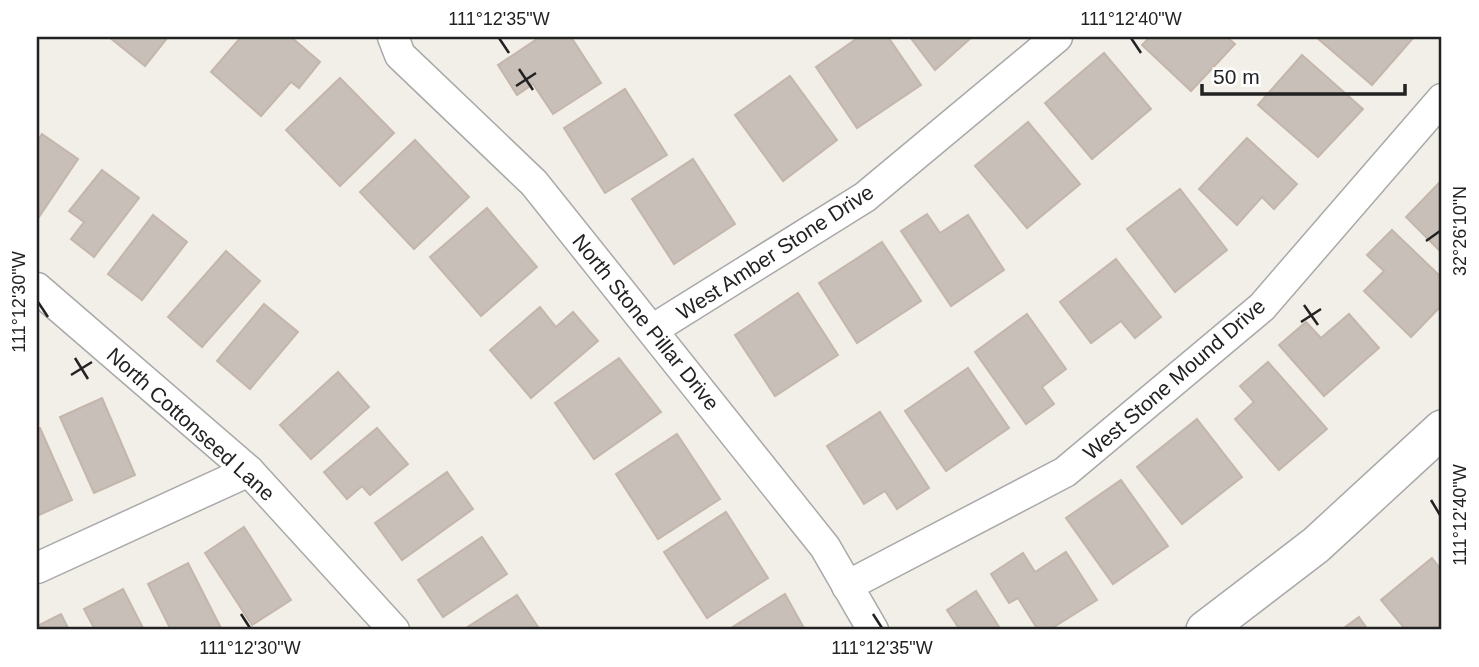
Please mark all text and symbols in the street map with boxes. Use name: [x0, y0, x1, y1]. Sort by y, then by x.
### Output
text: 111°12'35"W: [448, 9, 550, 29]
text: 111°12'40"W: [1080, 9, 1182, 29]
scale bar: [1202, 52, 1406, 96]
text: 50 m: [1213, 65, 1260, 88]
street label: West Amber Stone Drive: [672, 180, 878, 324]
text: 32°26'10"N: [1450, 186, 1470, 276]
street label: North Stone Pillar Drive: [568, 230, 724, 414]
text: 111°12'30"W: [9, 251, 29, 353]
street label: West Stone Mound Drive: [1079, 294, 1269, 464]
street label: North Cottonseed Lane: [103, 343, 279, 505]
text: 111°12'40"W: [1450, 464, 1470, 566]
text: 111°12'30"W: [199, 638, 301, 658]
text: 111°12'35"W: [831, 638, 933, 658]

